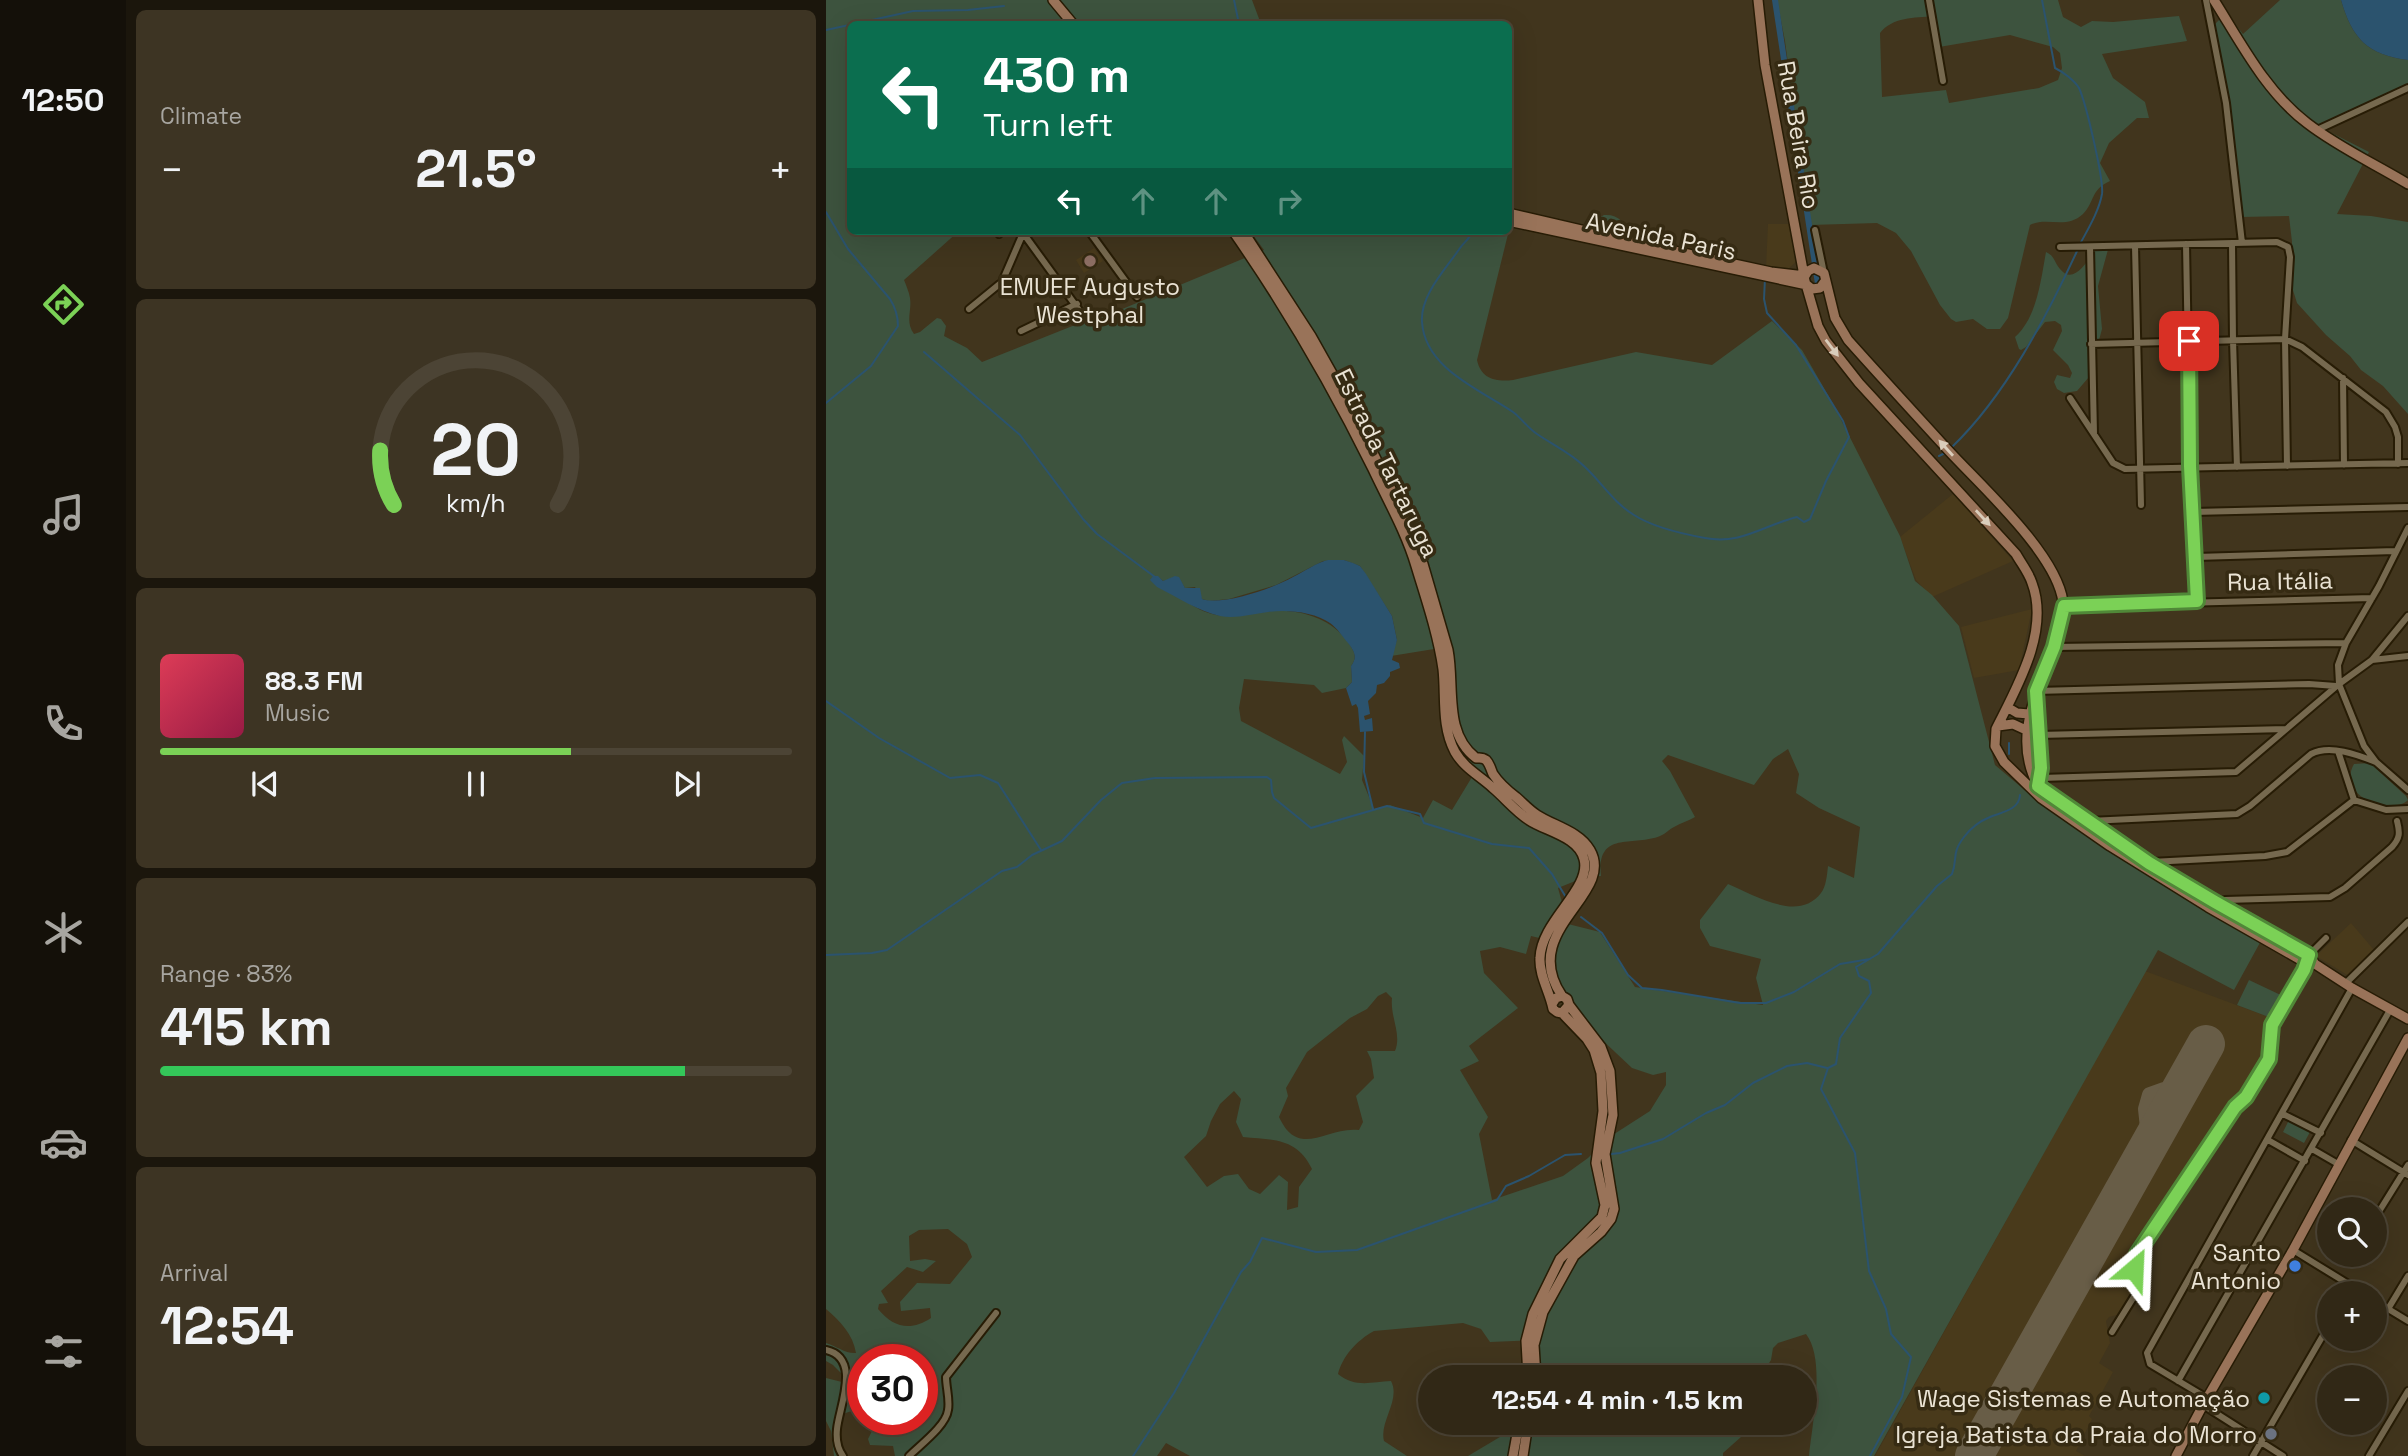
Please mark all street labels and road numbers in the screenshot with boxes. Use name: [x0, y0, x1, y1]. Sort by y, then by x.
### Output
street label: Rua Beira Rio: [1771, 58, 1827, 212]
street label: Avenida Paris: [1583, 205, 1739, 267]
street label: Estrada Tartaruga: [1328, 363, 1446, 563]
street label: Rua Itália: [2227, 565, 2333, 597]

